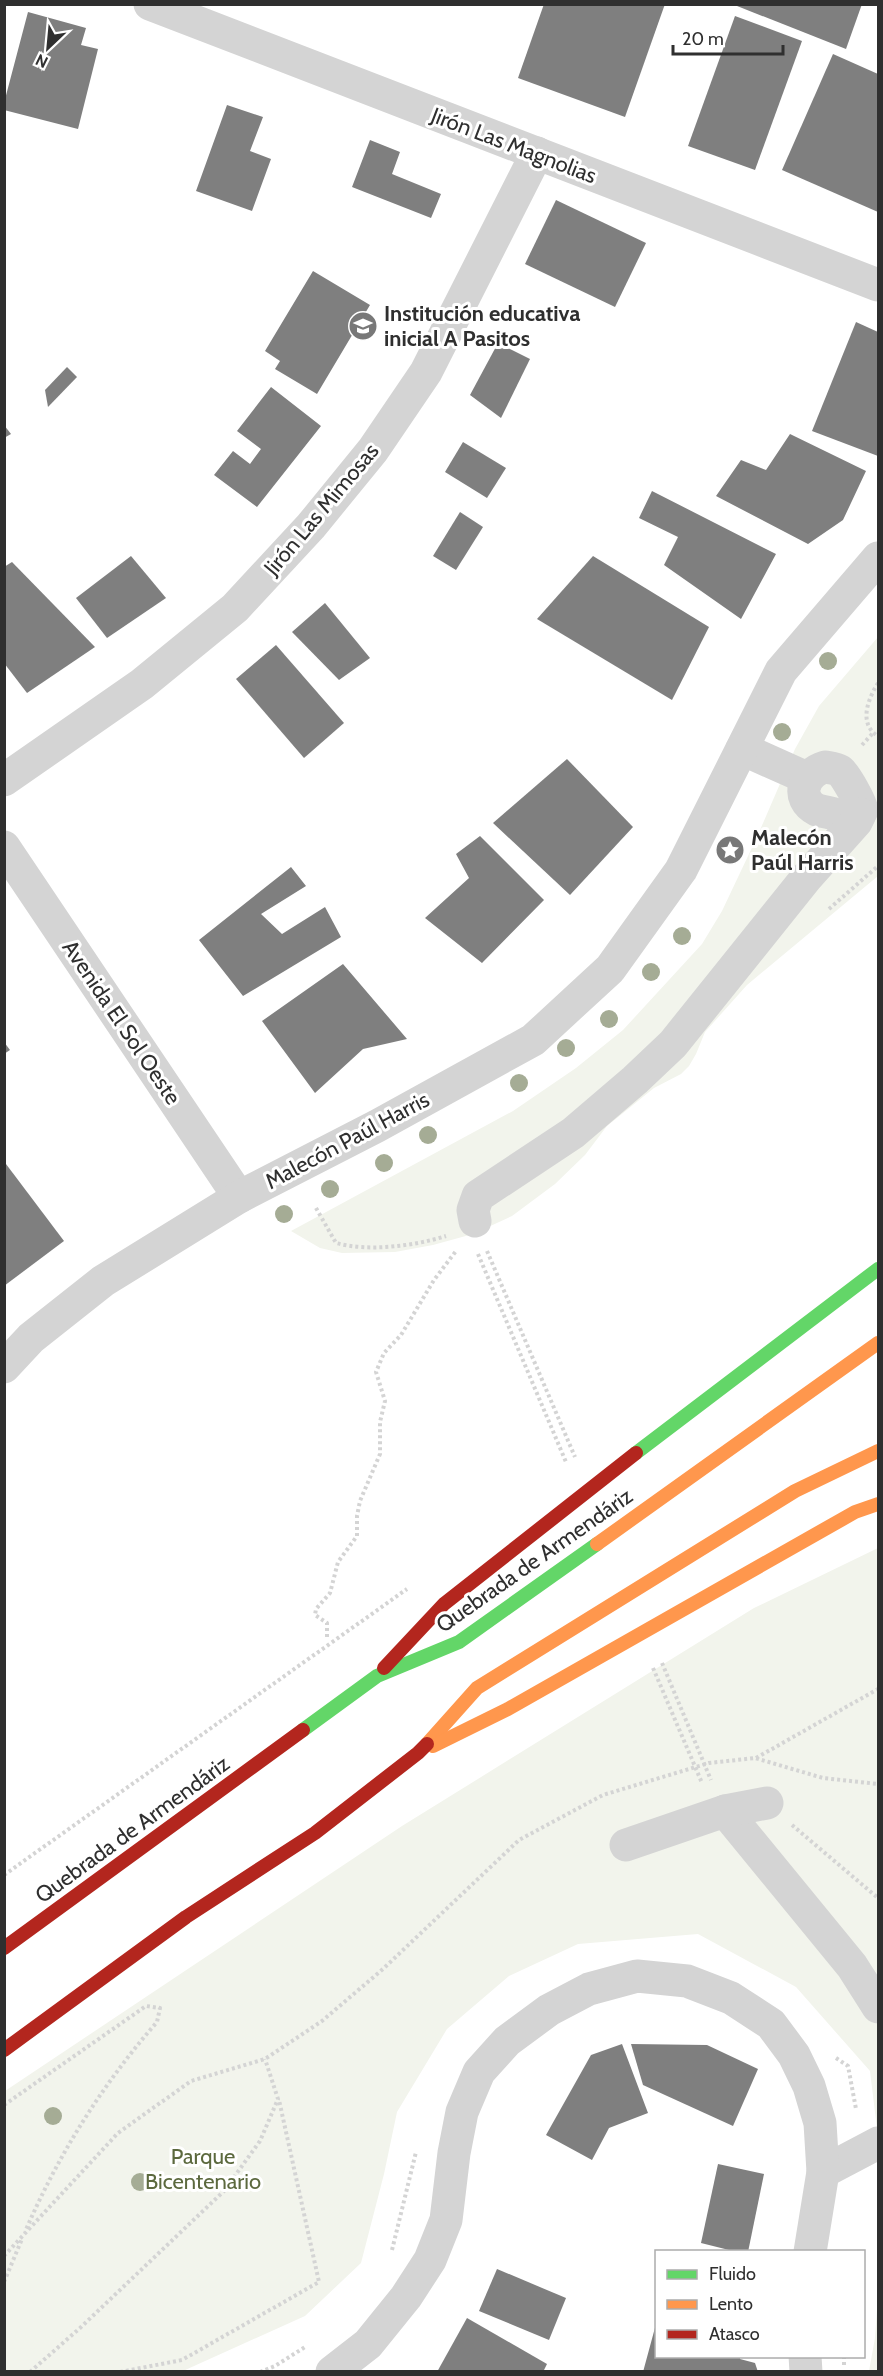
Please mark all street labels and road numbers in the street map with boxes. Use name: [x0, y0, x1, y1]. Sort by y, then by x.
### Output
street label: Jirón Las Magnolias: [426, 101, 600, 189]
street label: Jirón Las Mimosas: [258, 438, 385, 582]
street label: Avenida El Sol Oeste: [57, 935, 187, 1110]
street label: Malecón Paúl Harris: [261, 1086, 434, 1195]
street label: Quebrada de Armendáriz: [431, 1482, 638, 1638]
street label: Quebrada de Armendáriz: [30, 1750, 235, 1909]

